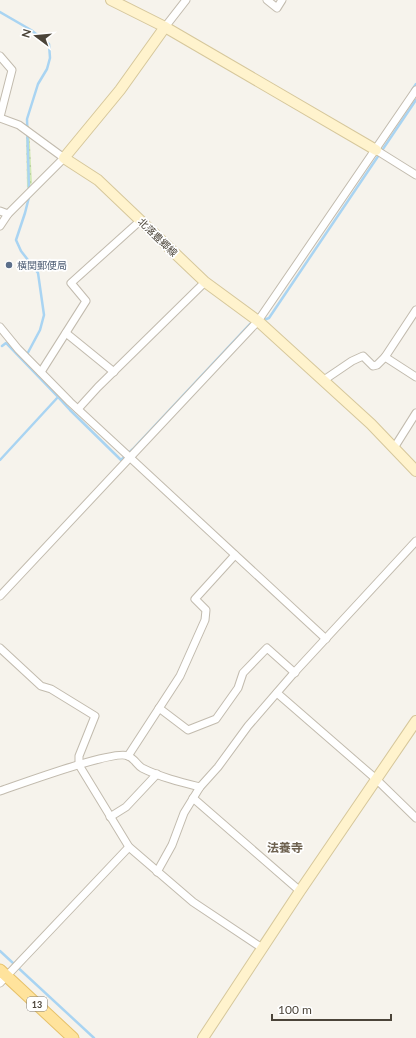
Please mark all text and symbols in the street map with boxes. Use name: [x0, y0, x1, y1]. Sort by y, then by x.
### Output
north arrow: [16, 16, 56, 56]
text: N: [18, 27, 33, 39]
street label: 北落豊郷線: [136, 215, 180, 259]
place label: 横関郵便局: [17, 259, 67, 271]
marker: 横関郵便局: [4, 260, 14, 270]
district label: 法養寺: [267, 840, 303, 855]
scale bar: [272, 996, 391, 1022]
road number: 13: [27, 997, 47, 1011]
text: 100 m: [278, 1002, 312, 1017]

